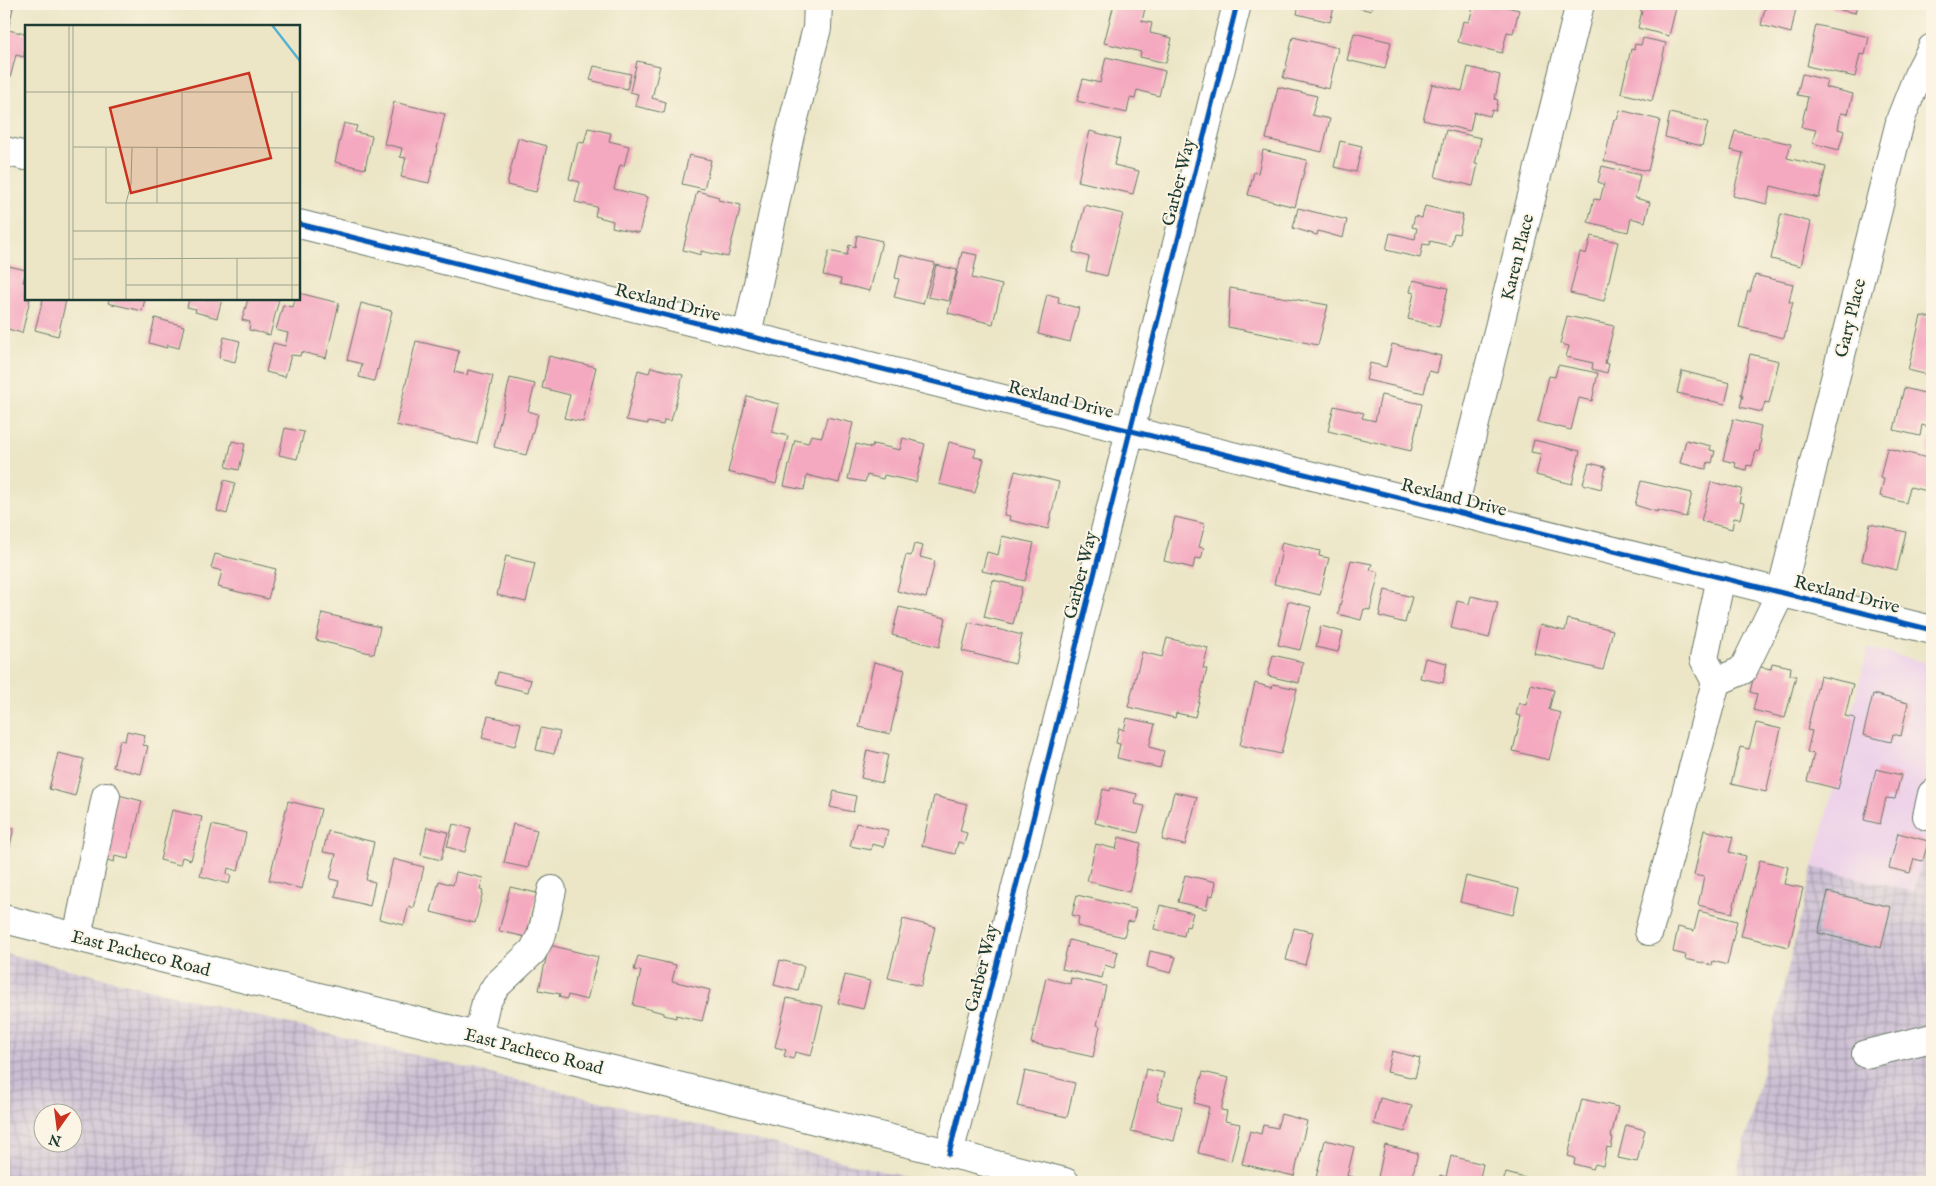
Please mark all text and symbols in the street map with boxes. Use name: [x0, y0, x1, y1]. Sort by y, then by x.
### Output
inset map: [25, 25, 300, 300]
street label: Garber Way: [1157, 136, 1201, 229]
street label: Karen Place: [1497, 212, 1540, 303]
street label: Gary Place: [1831, 276, 1872, 360]
street label: Rexland Drive: [612, 279, 723, 328]
street label: Rexland Drive: [1005, 376, 1116, 425]
street label: Rexland Drive: [1398, 474, 1509, 523]
street label: Garber Way: [1059, 529, 1103, 622]
street label: Rexland Drive: [1791, 571, 1902, 620]
street label: Garber Way: [960, 922, 1004, 1015]
street label: East Pacheco Road: [69, 926, 213, 983]
street label: East Pacheco Road: [462, 1024, 606, 1081]
north arrow: [32, 1104, 82, 1154]
text: N: [47, 1129, 64, 1150]

